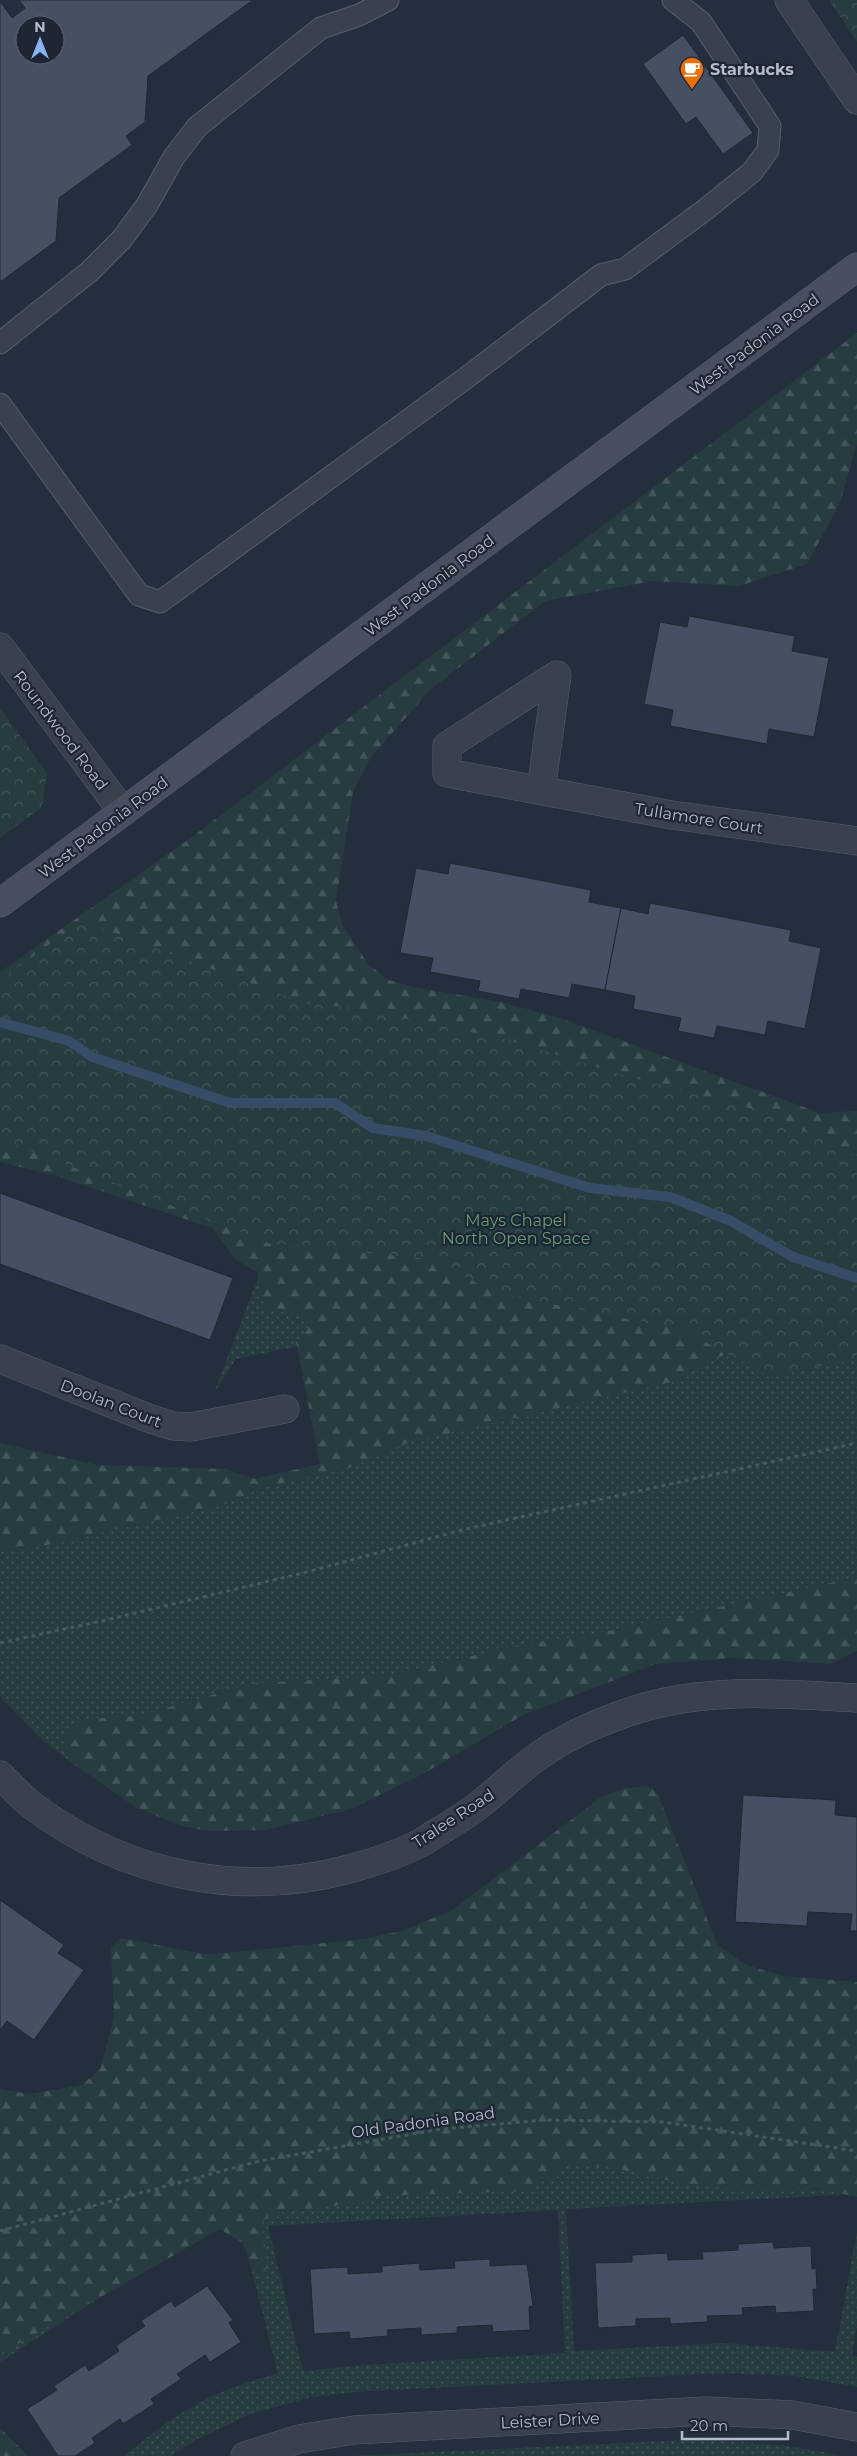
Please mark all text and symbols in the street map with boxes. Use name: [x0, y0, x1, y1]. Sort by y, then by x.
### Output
north arrow: [15, 15, 65, 65]
text: N: [34, 18, 46, 36]
cafe icon: Starbucks: [679, 56, 705, 90]
place label: Starbucks: [710, 60, 794, 79]
street label: West Padonia Road: [686, 290, 823, 399]
street label: West Padonia Road: [361, 531, 498, 640]
street label: Roundwood Road: [9, 667, 112, 794]
street label: West Padonia Road: [35, 773, 172, 882]
street label: Tullamore Court: [633, 799, 765, 838]
park label: Mays Chapel North Open Space: [442, 1211, 590, 1248]
street label: Doolan Court: [57, 1375, 165, 1432]
street label: Tralee Road: [409, 1785, 498, 1852]
street label: Old Padonia Road: [350, 2103, 496, 2142]
street label: Leister Drive: [500, 2408, 600, 2433]
scale bar: [682, 2408, 788, 2440]
text: 20 m: [690, 2416, 728, 2435]

